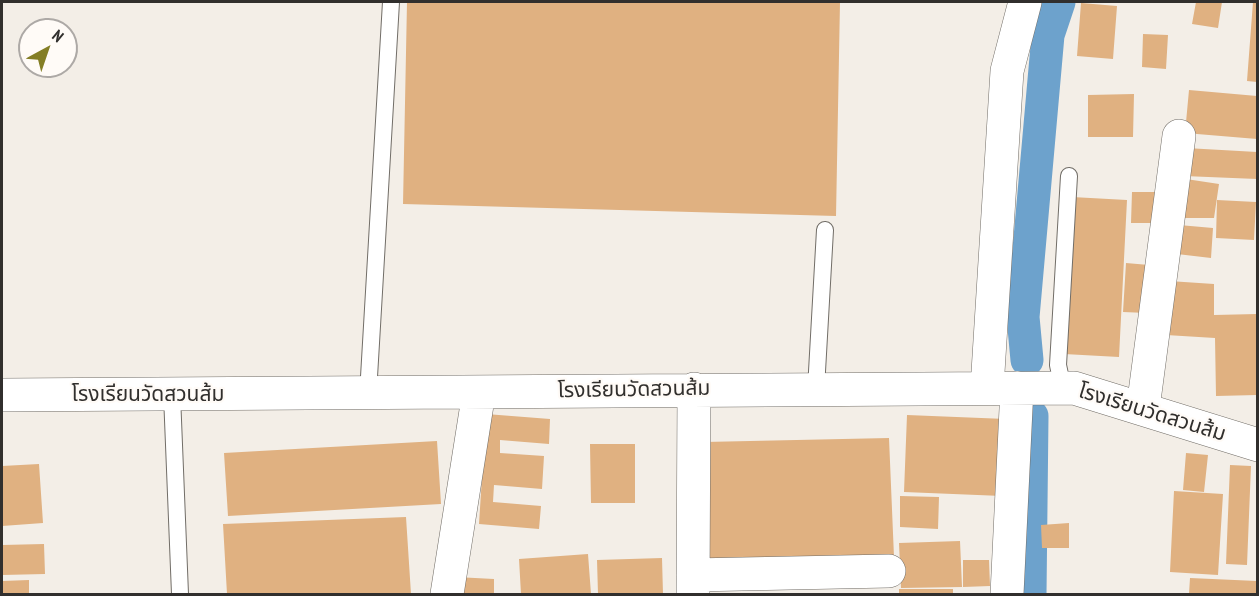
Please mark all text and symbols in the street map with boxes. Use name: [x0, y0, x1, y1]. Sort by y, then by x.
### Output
north arrow: [18, 18, 78, 78]
text: N: [49, 25, 68, 46]
street label: โรงเรียนวัดสวนส้ม: [557, 376, 711, 404]
street label: โรงเรียนวัดสวนส้ม: [1075, 379, 1229, 447]
street label: โรงเรียนวัดสวนส้ม: [72, 382, 224, 408]

